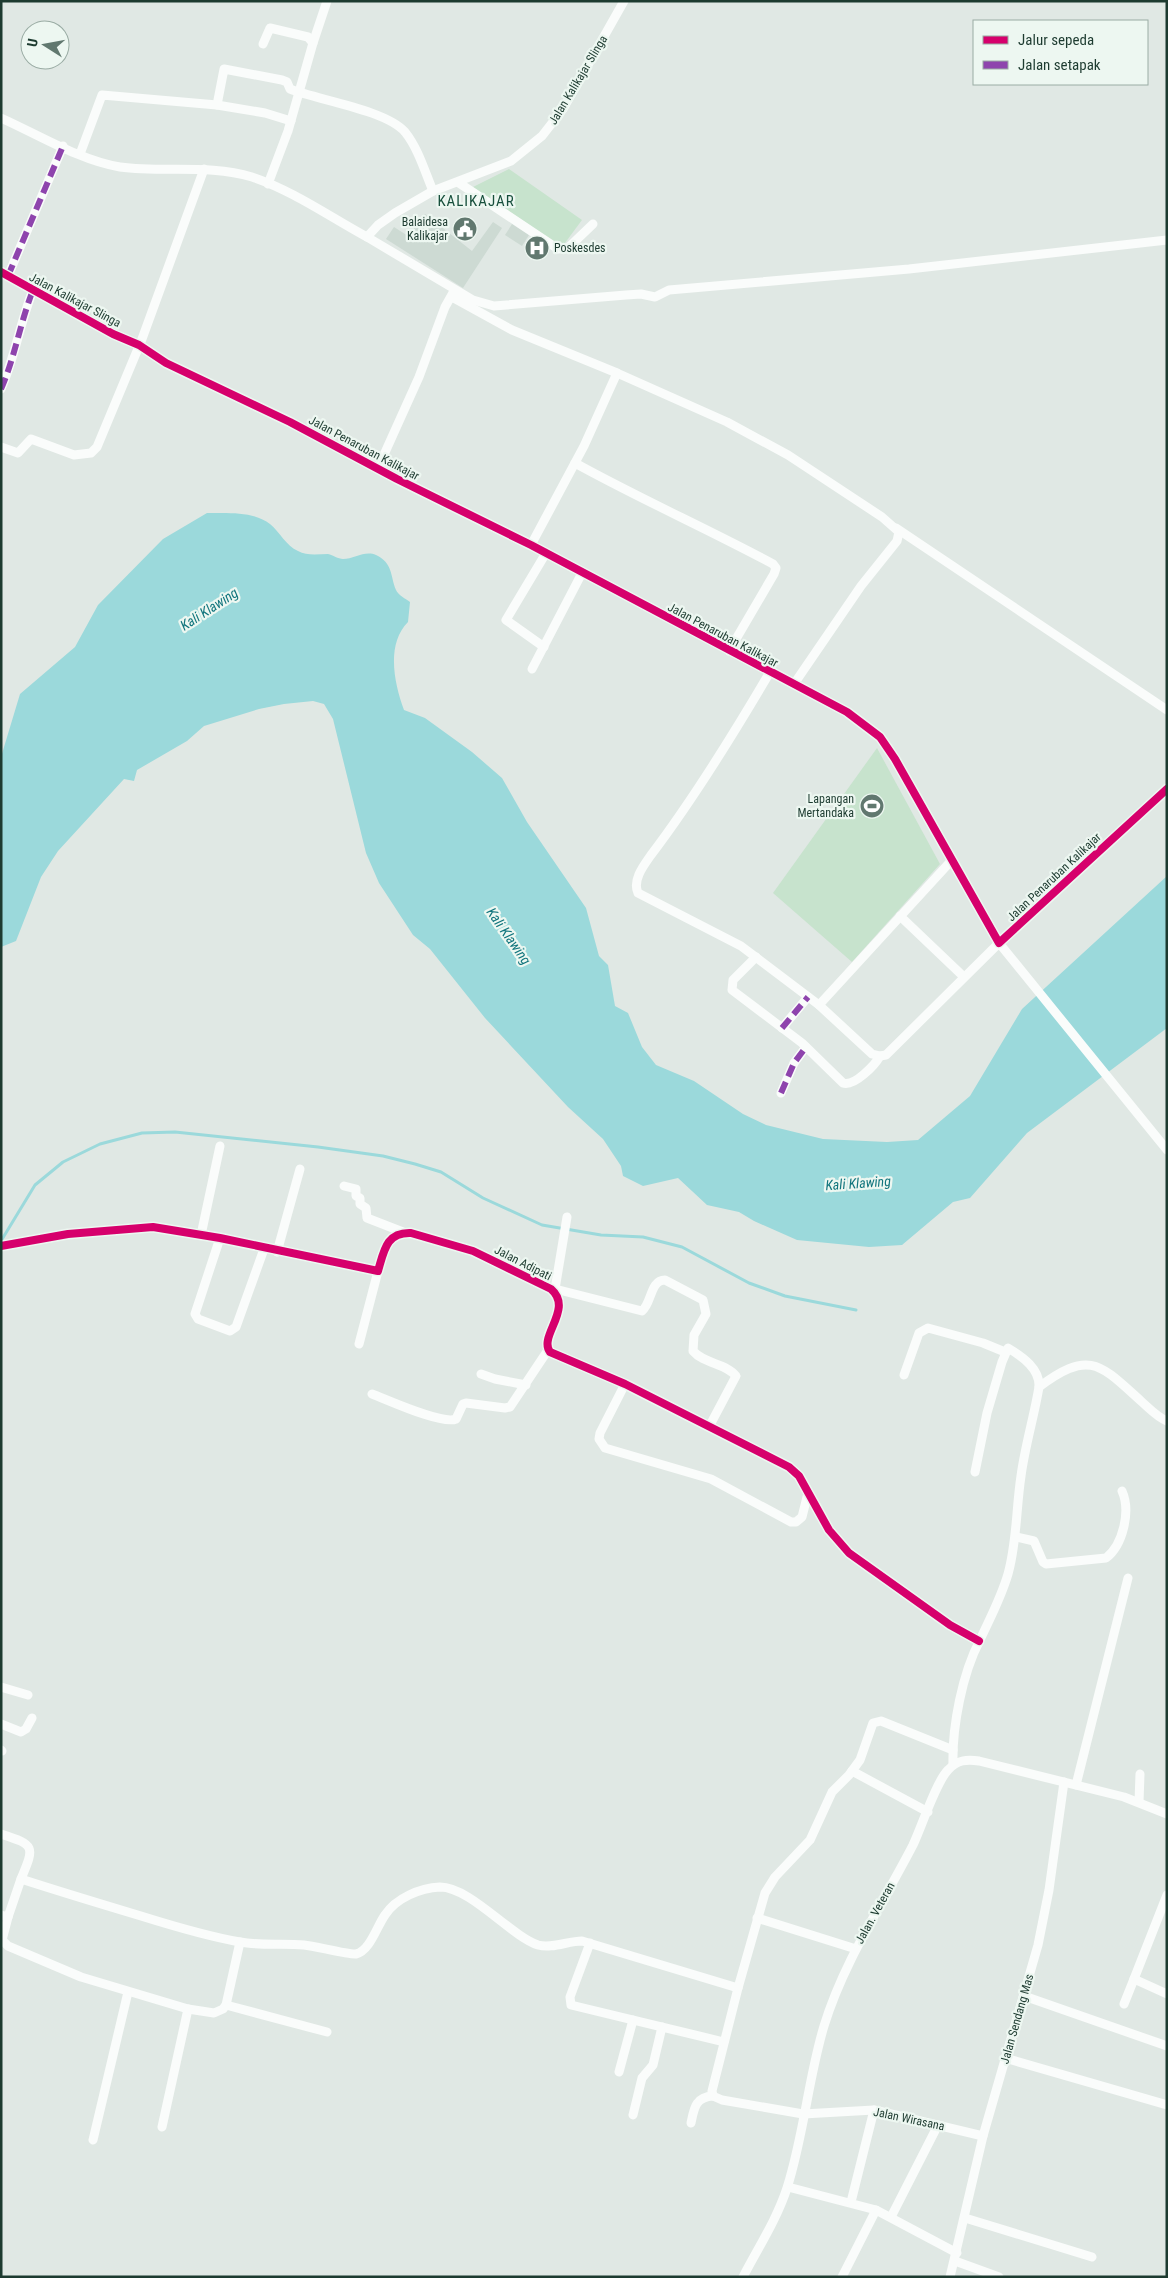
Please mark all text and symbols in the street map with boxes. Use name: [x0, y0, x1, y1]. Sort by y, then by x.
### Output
north arrow: [20, 20, 70, 70]
legend: [973, 20, 1148, 85]
text: Jalur sepeda: [1018, 31, 1094, 49]
street label: Jalan Kalikajar Slinga: [546, 33, 610, 127]
text: U: [24, 37, 41, 48]
text: Jalan setapak: [1018, 56, 1101, 74]
district label: KALIKAJAR: [437, 192, 515, 210]
place label: Balaidesa Kalikajar: [402, 215, 448, 243]
public building icon: Balaidesa Kalikajar: [452, 216, 478, 242]
hospital icon: Poskesdes: [524, 235, 550, 261]
place label: Poskesdes: [554, 241, 606, 255]
street label: Jalan Kalikajar Slinga: [27, 270, 123, 330]
street label: Jalan Penaruban Kalikajar: [306, 413, 422, 483]
water label: Kali Klawing: [177, 584, 241, 634]
street label: Jalan Penaruban Kalikajar: [665, 600, 781, 670]
place label: Lapangan Mertandaka: [797, 792, 854, 820]
sports icon: Lapangan Mertandaka: [859, 793, 885, 819]
street label: Jalan Penaruban Kalikajar: [1004, 830, 1104, 924]
water label: Kali Klawing: [484, 905, 535, 968]
water label: Kali Klawing: [825, 1173, 892, 1193]
street label: Jalan Adipati: [492, 1243, 554, 1283]
street label: Jalan. Veteran: [852, 1880, 898, 1946]
street label: Jalan Sendang Mas: [997, 1972, 1037, 2066]
street label: Jalan Wirasana: [872, 2105, 946, 2133]

